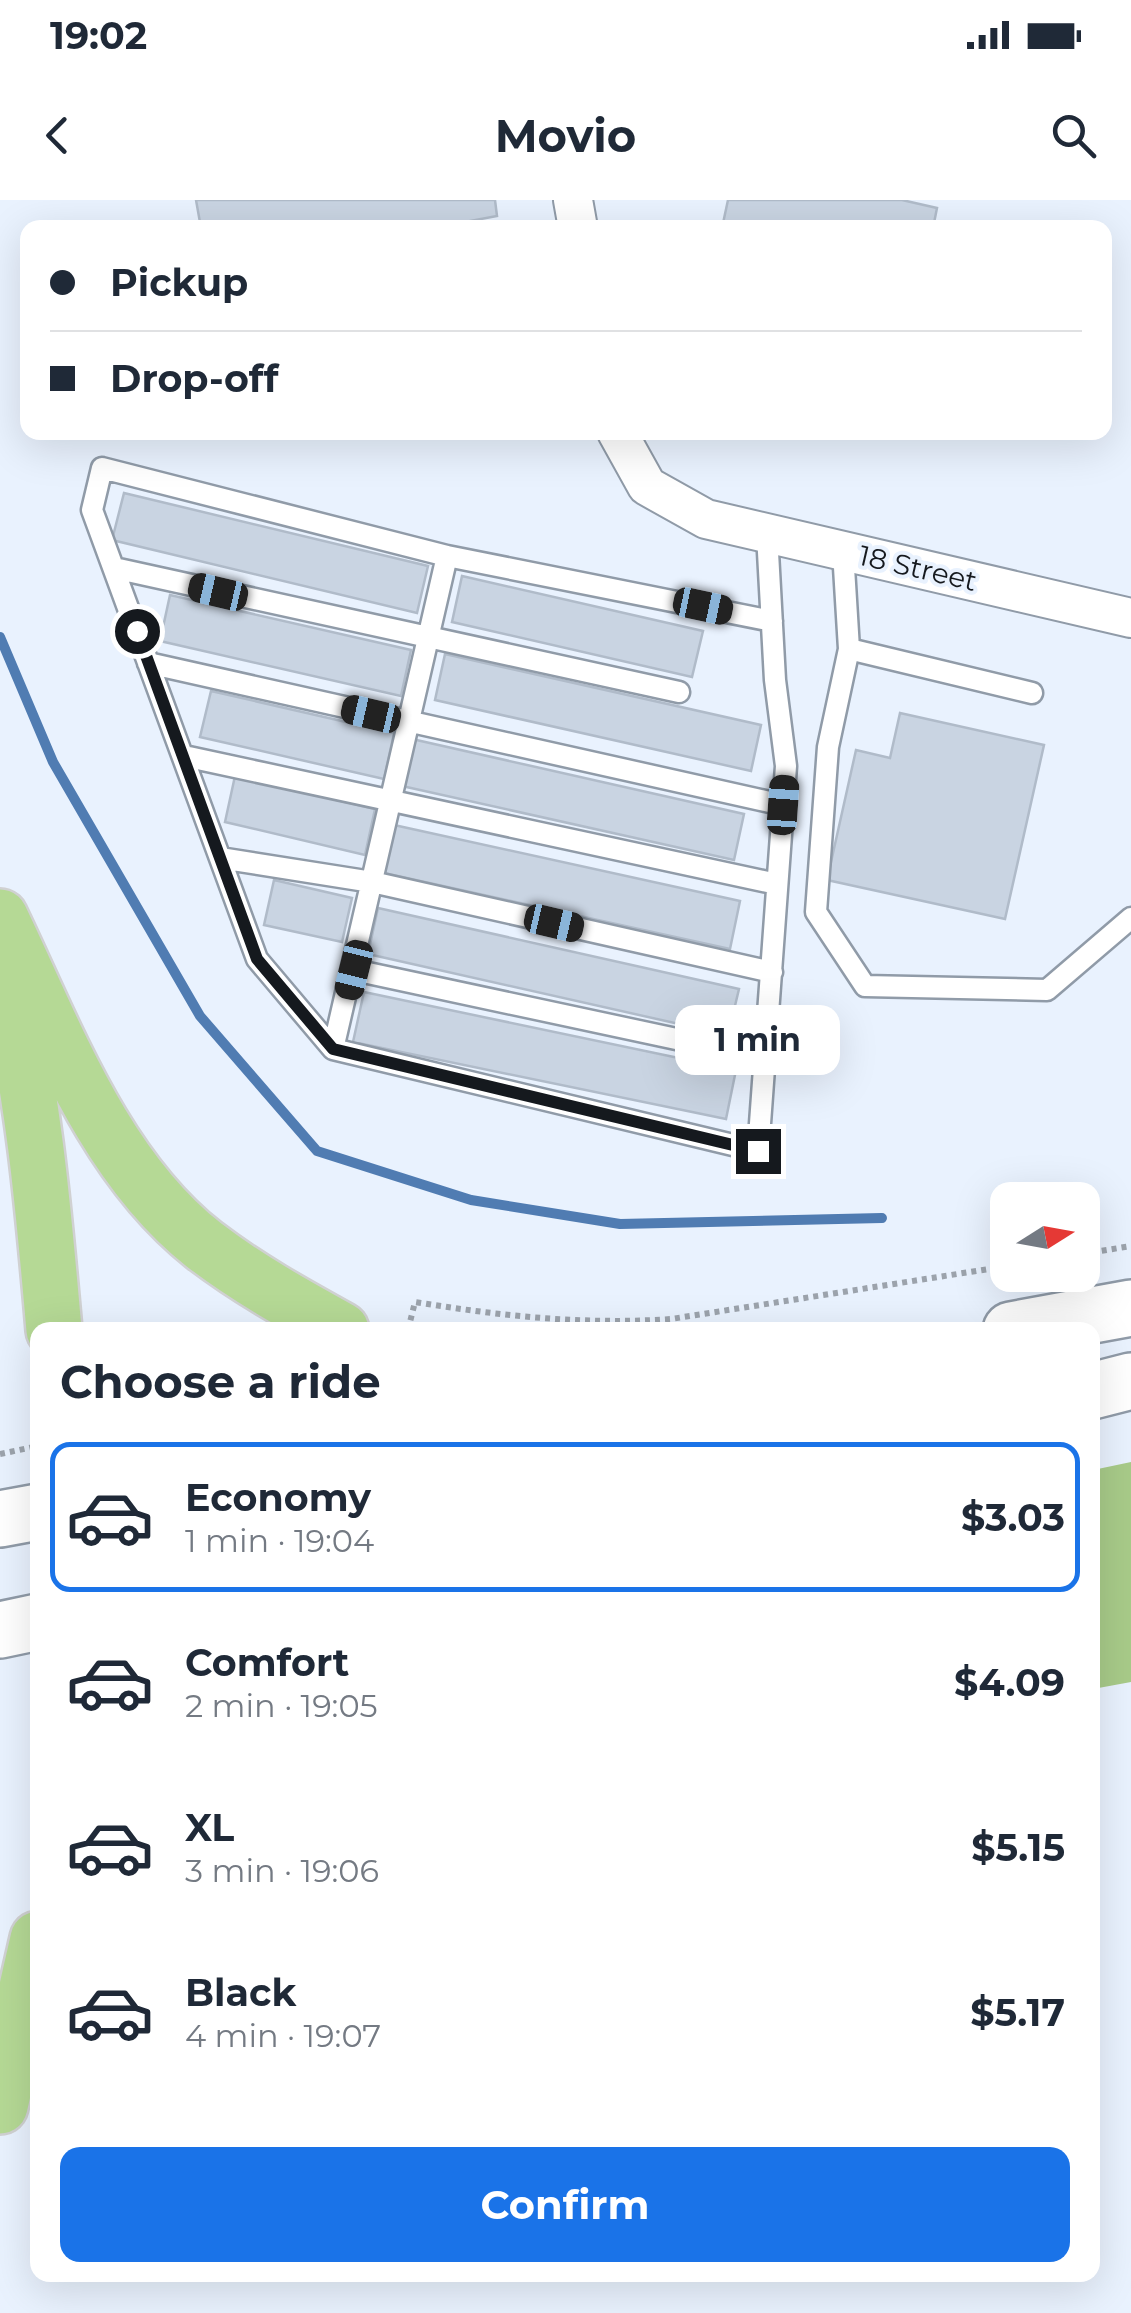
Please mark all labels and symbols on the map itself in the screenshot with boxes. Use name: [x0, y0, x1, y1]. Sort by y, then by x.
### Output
street label: 18 Street: [856, 538, 980, 598]
car: [185, 571, 251, 613]
car: [671, 585, 735, 627]
route start: [115, 609, 160, 654]
car: [338, 693, 404, 735]
car: [766, 774, 800, 836]
car: [521, 902, 587, 944]
car: [332, 937, 376, 1003]
callout: 1 min: [676, 1006, 840, 1076]
route end: [736, 1129, 781, 1174]
north arrow: [990, 1182, 1100, 1292]

